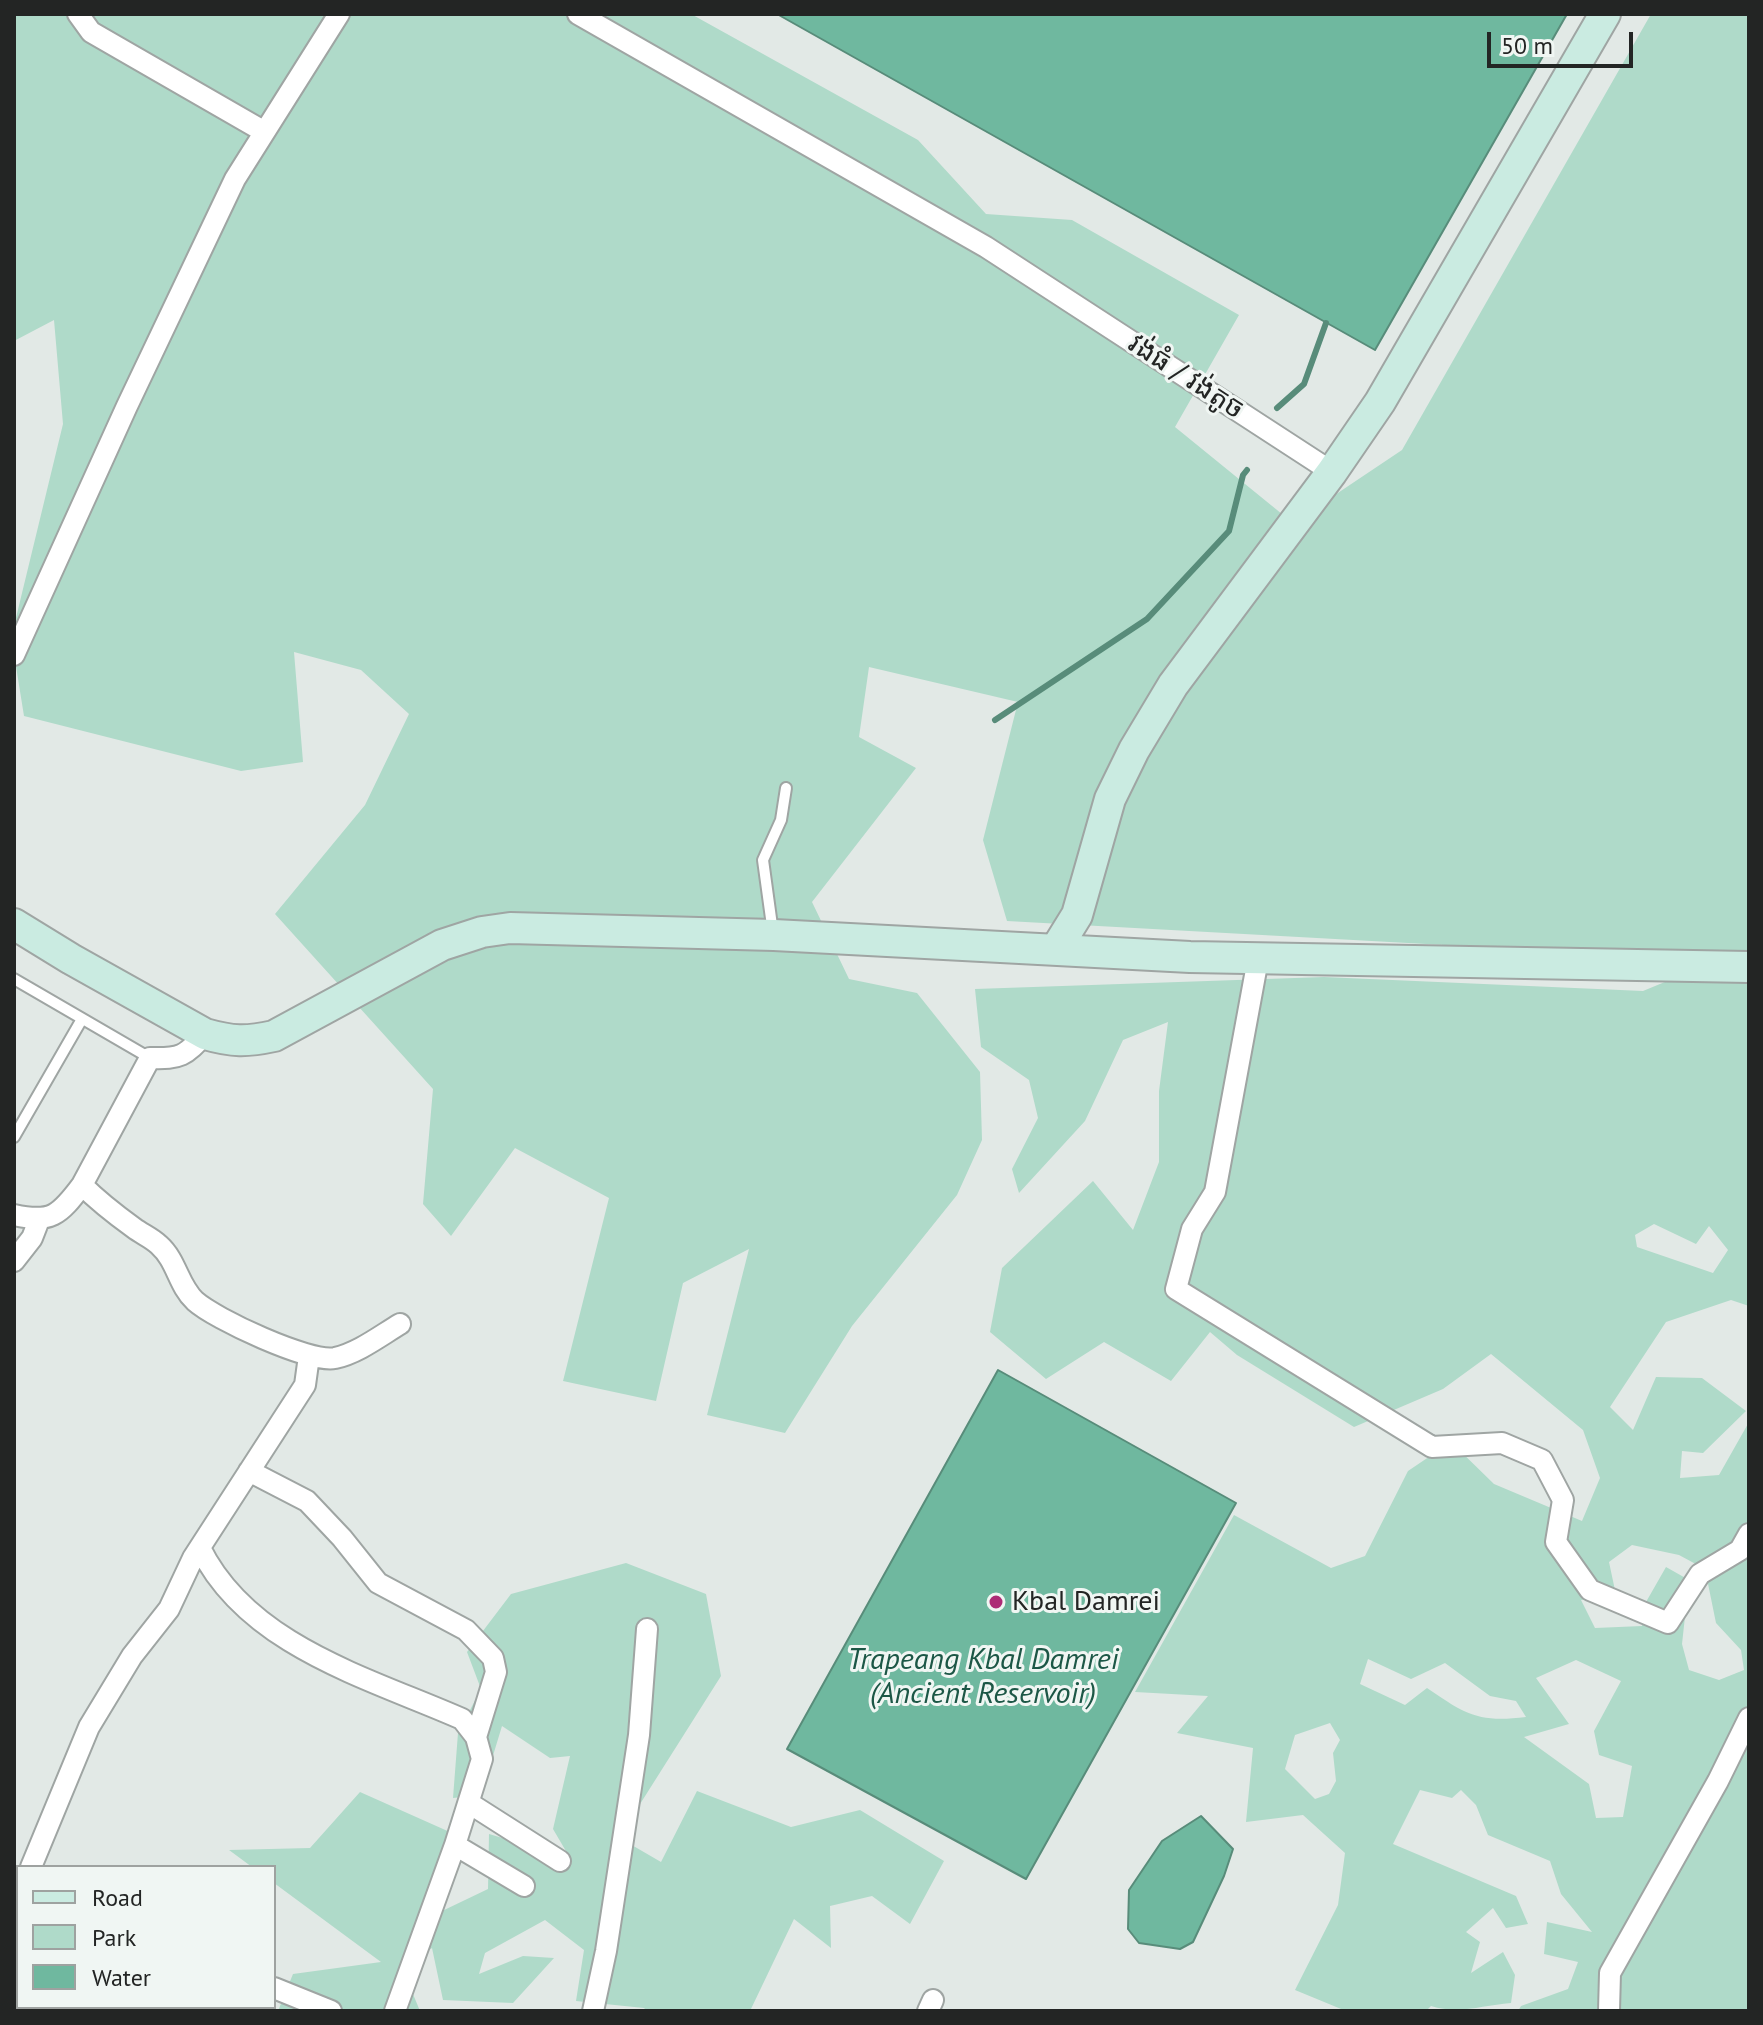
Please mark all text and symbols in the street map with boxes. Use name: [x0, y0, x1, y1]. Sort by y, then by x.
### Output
scale bar: [1491, 16, 1637, 66]
text: 50 m: [1501, 30, 1553, 61]
street label: វង់ធំ / វង់តូច: [1122, 327, 1250, 427]
place label: Kbal Damrei: [1012, 1585, 1160, 1619]
marker: Kbal Damrei: [987, 1593, 1005, 1611]
water label: Trapeang Kbal Damrei (Ancient Reservoir): [848, 1642, 1118, 1712]
legend: [16, 1865, 276, 2009]
text: Road: [92, 1882, 143, 1913]
text: Park: [92, 1922, 136, 1953]
text: Water: [92, 1962, 151, 1993]

